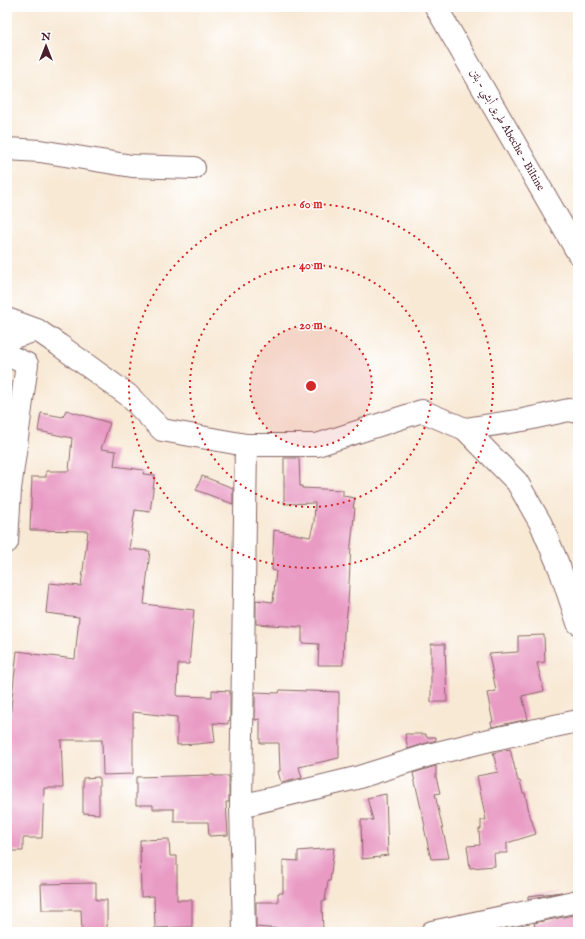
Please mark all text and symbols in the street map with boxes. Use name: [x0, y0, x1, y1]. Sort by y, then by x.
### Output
north arrow: [26, 26, 66, 66]
text: N: [40, 30, 51, 44]
street label: طريق أبشي - بلتن Abeche - Biltine: [464, 66, 549, 195]
text: 60 m: [300, 197, 323, 212]
text: 40 m: [299, 258, 324, 273]
text: 20 m: [299, 318, 323, 333]
centre of rings: [304, 379, 318, 393]

